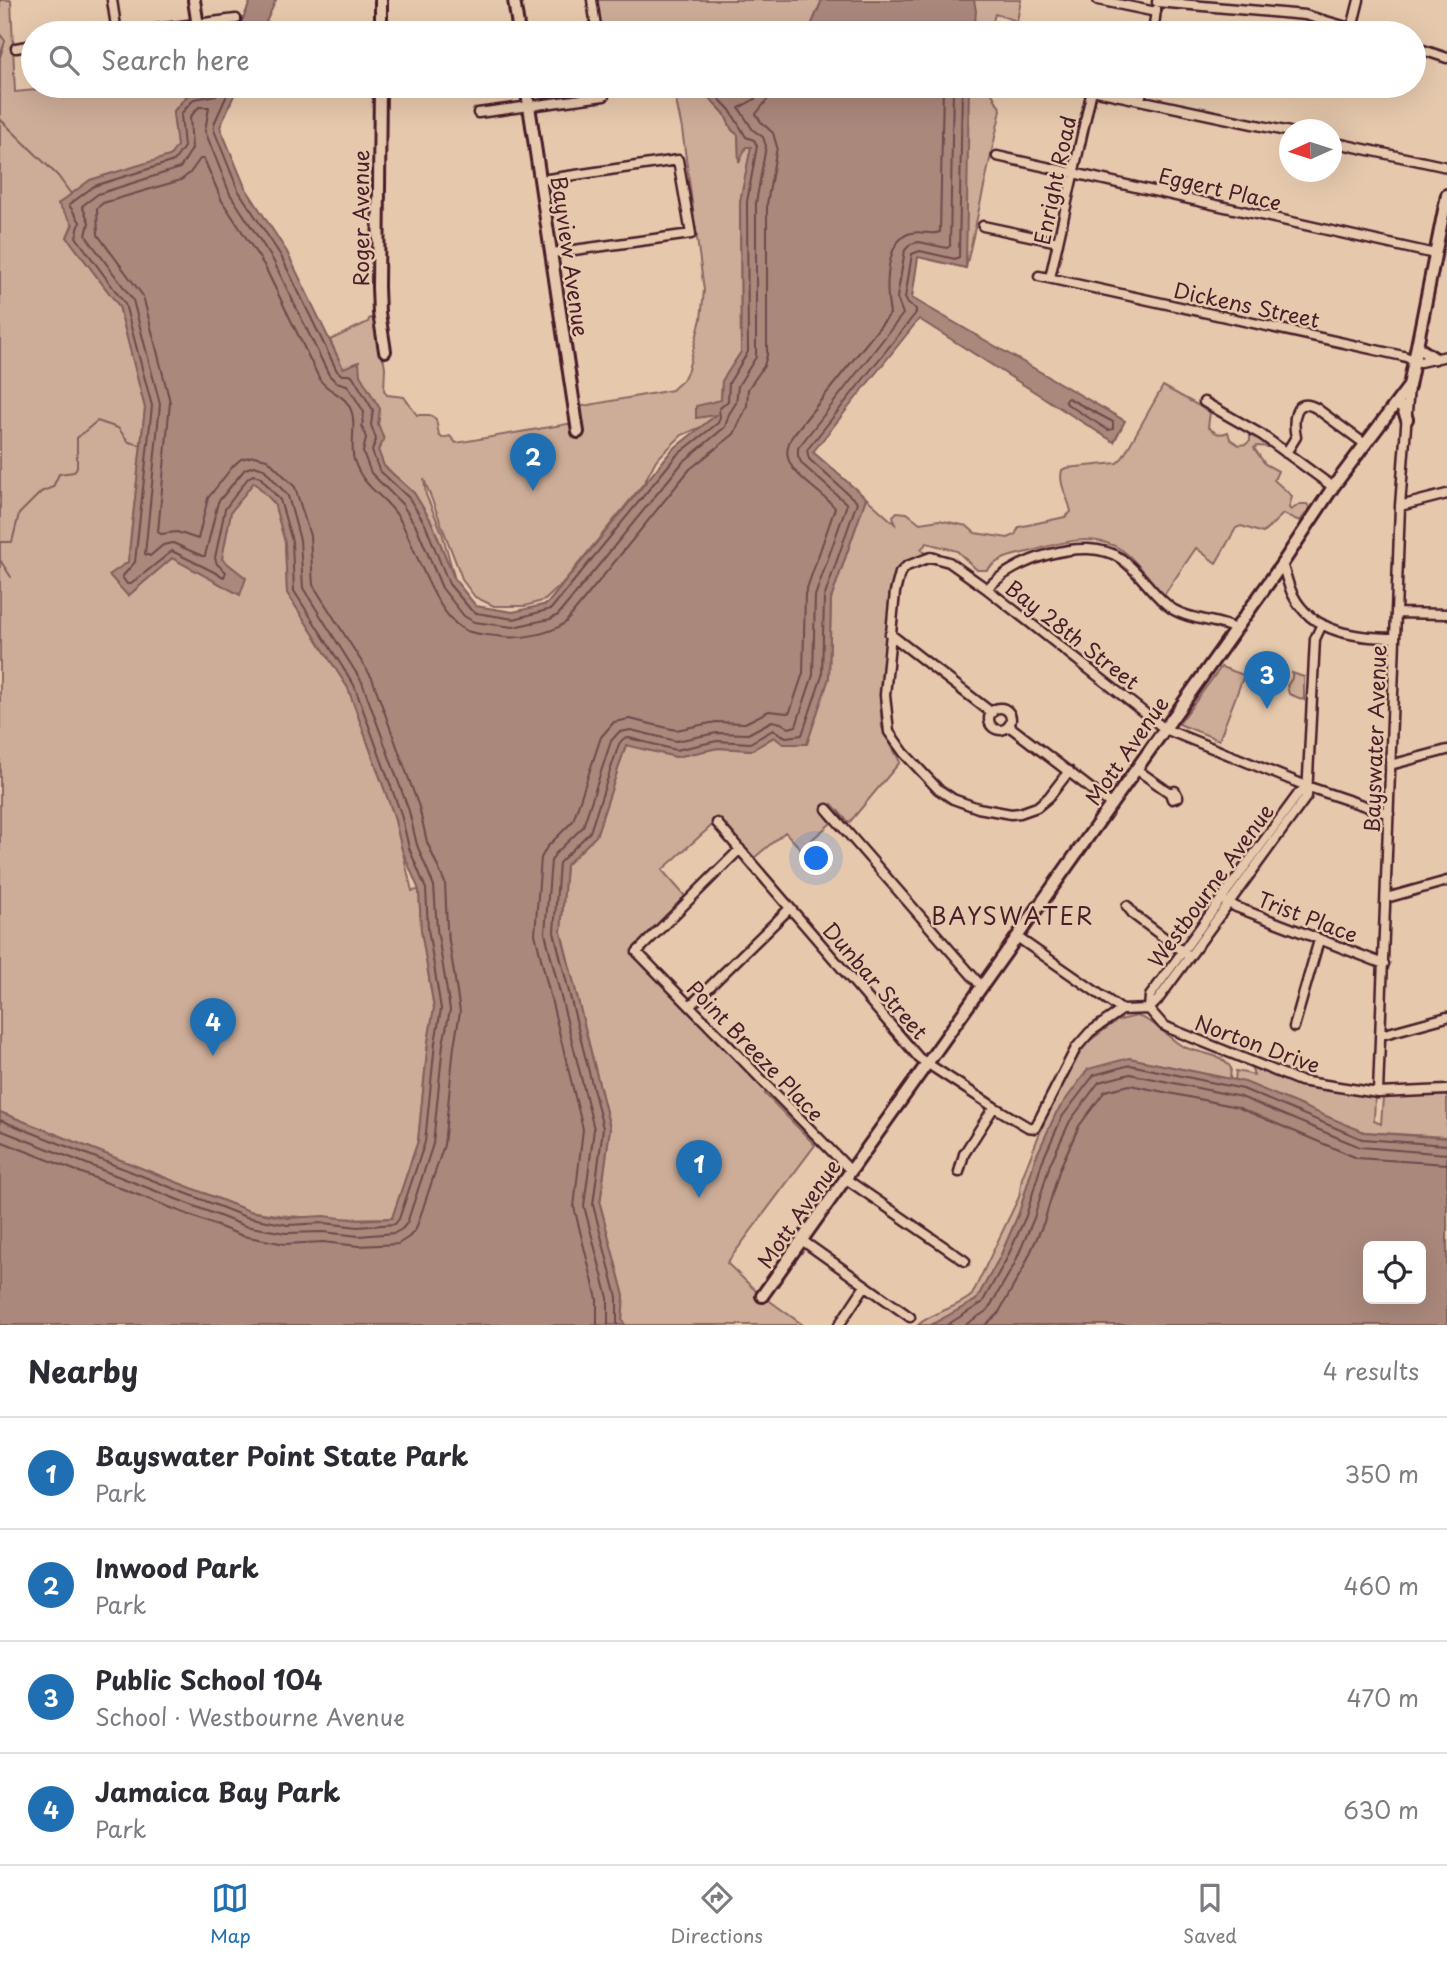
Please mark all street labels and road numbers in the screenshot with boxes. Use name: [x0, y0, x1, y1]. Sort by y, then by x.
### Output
street label: Enright Road: [1025, 113, 1083, 247]
street label: Roger Avenue: [344, 150, 376, 286]
street label: Eggert Place: [1156, 158, 1284, 218]
street label: Bayview Avenue: [544, 174, 598, 338]
street label: Dickens Street: [1171, 273, 1323, 335]
street label: Bay 28th Street: [999, 571, 1147, 697]
street label: Bayswater Avenue: [1355, 644, 1393, 834]
street label: Mott Avenue: [1076, 689, 1176, 811]
street label: Westbourne Avenue: [1139, 796, 1281, 974]
street label: Trist Place: [1253, 882, 1363, 950]
street label: Dunbar Street: [816, 914, 936, 1046]
street label: Point Breeze Place: [680, 972, 832, 1128]
street label: Norton Drive: [1191, 1006, 1325, 1080]
street label: Mott Avenue: [748, 1152, 848, 1274]

